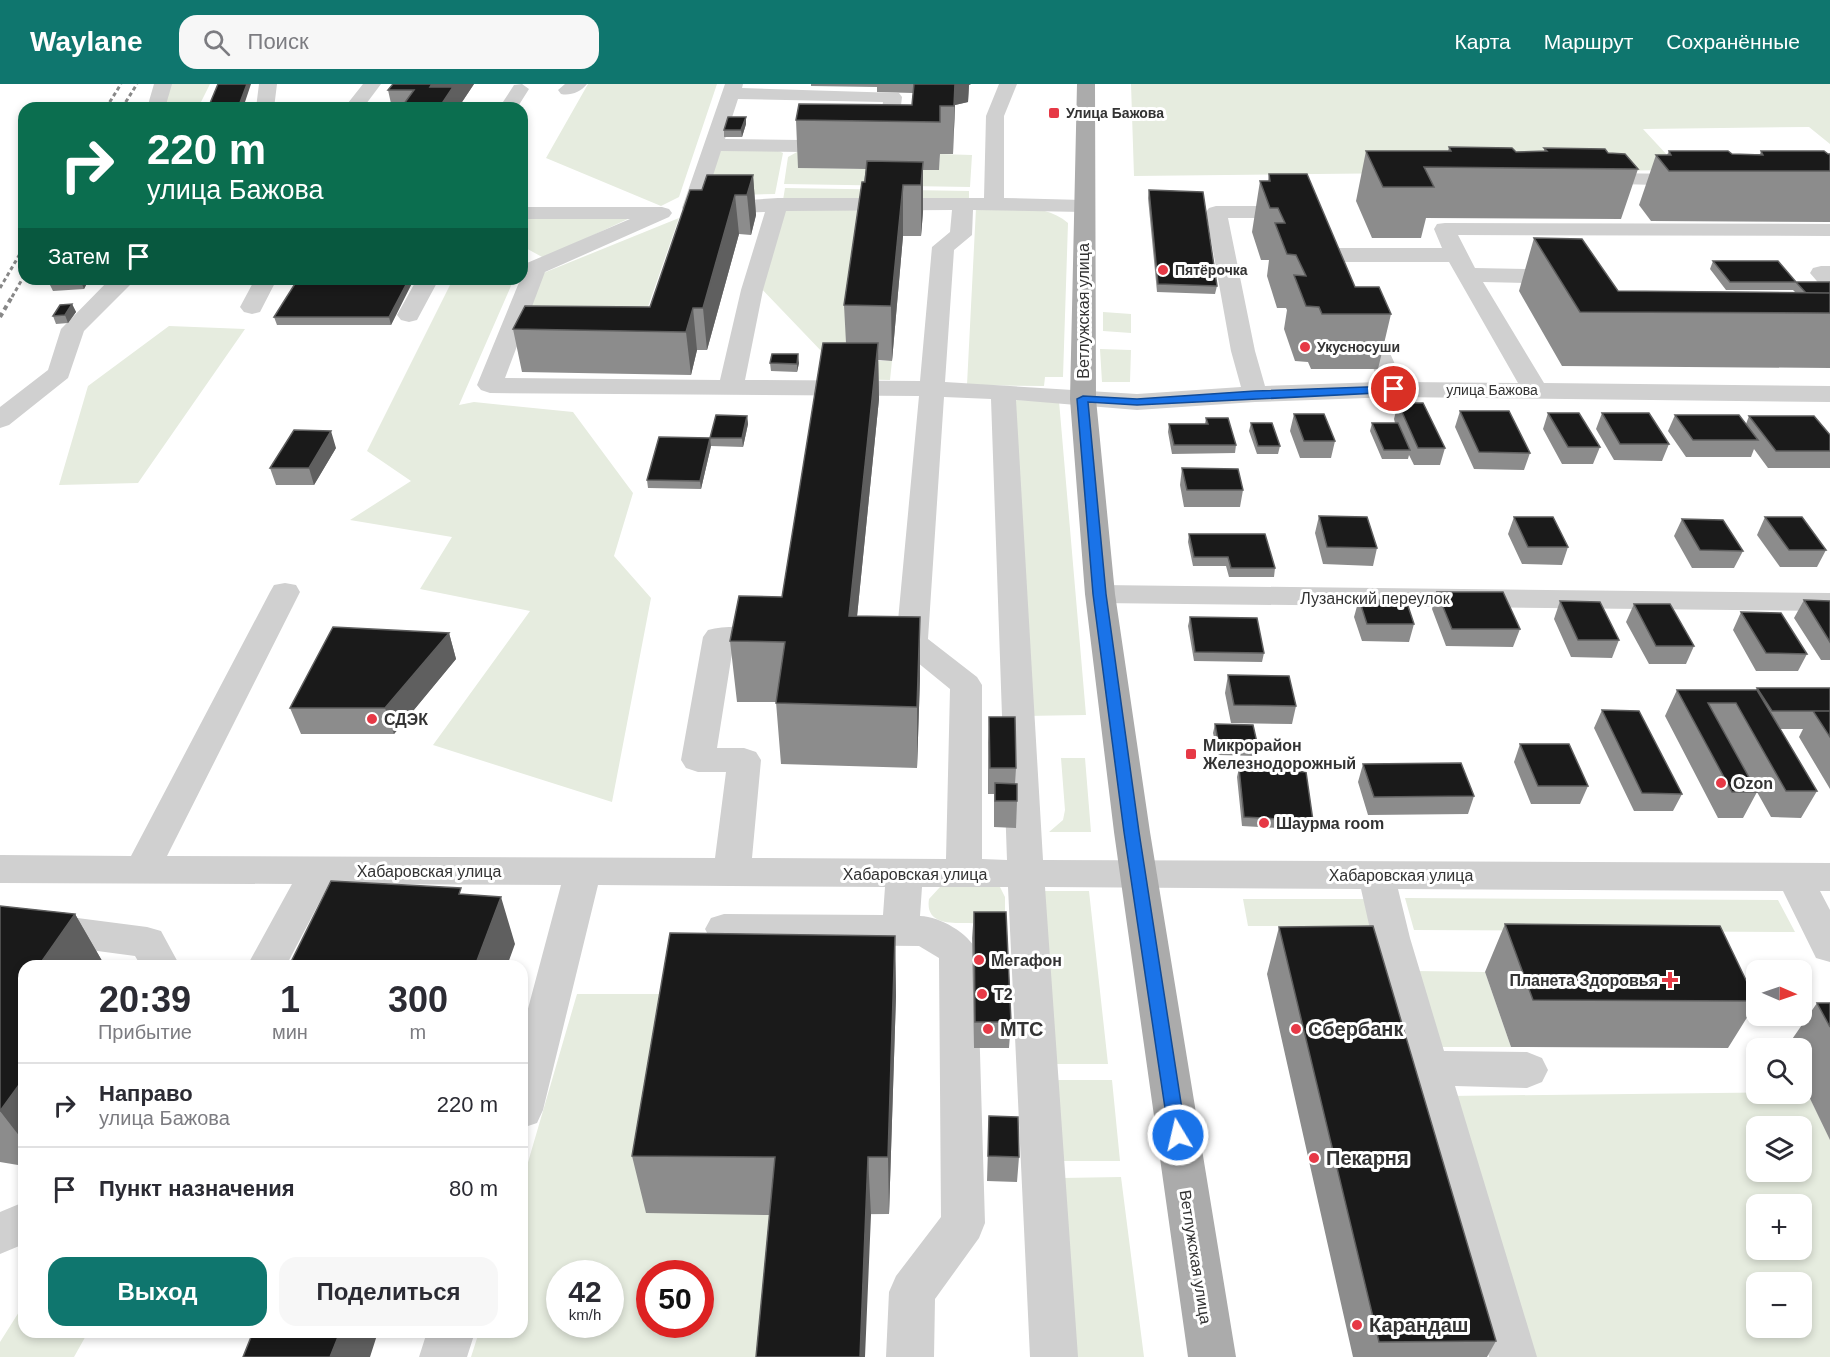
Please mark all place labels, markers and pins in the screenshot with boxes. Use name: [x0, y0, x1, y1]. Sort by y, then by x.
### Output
place label: Улица Бажова: [1066, 105, 1164, 121]
marker: Улица Бажова: [1047, 106, 1061, 120]
place label: Пятёрочка: [1175, 262, 1248, 278]
marker: Пятёрочка: [1156, 263, 1170, 277]
place label: Укусносуши: [1317, 339, 1400, 355]
marker: Укусносуши: [1298, 340, 1312, 354]
pin: [1368, 363, 1419, 414]
place label: СДЭК: [384, 711, 428, 728]
marker: СДЭК: [365, 712, 379, 726]
place label: Микрорайон Железнодорожный: [1202, 737, 1356, 772]
marker: Микрорайон Железнодорожный: [1184, 747, 1198, 761]
place label: Ozon: [1733, 775, 1773, 792]
marker: Ozon: [1714, 776, 1728, 790]
place label: Шаурма room: [1276, 815, 1384, 832]
marker: Шаурма room: [1257, 816, 1271, 830]
place label: Мегафон: [991, 952, 1062, 969]
marker: Мегафон: [972, 953, 986, 967]
place label: Планета Здоровья: [1509, 972, 1658, 989]
marker: Планета Здоровья: [1663, 973, 1677, 987]
place label: T2: [994, 986, 1013, 1003]
marker: T2: [975, 987, 989, 1001]
place label: МТС: [1000, 1018, 1043, 1040]
place label: Сбербанк: [1308, 1018, 1404, 1040]
marker: МТС: [981, 1022, 995, 1036]
marker: Сбербанк: [1289, 1022, 1303, 1036]
place label: Пекарня: [1326, 1147, 1409, 1169]
marker: Пекарня: [1307, 1151, 1321, 1165]
place label: Карандаш: [1369, 1314, 1468, 1336]
marker: Карандаш: [1350, 1318, 1364, 1332]

